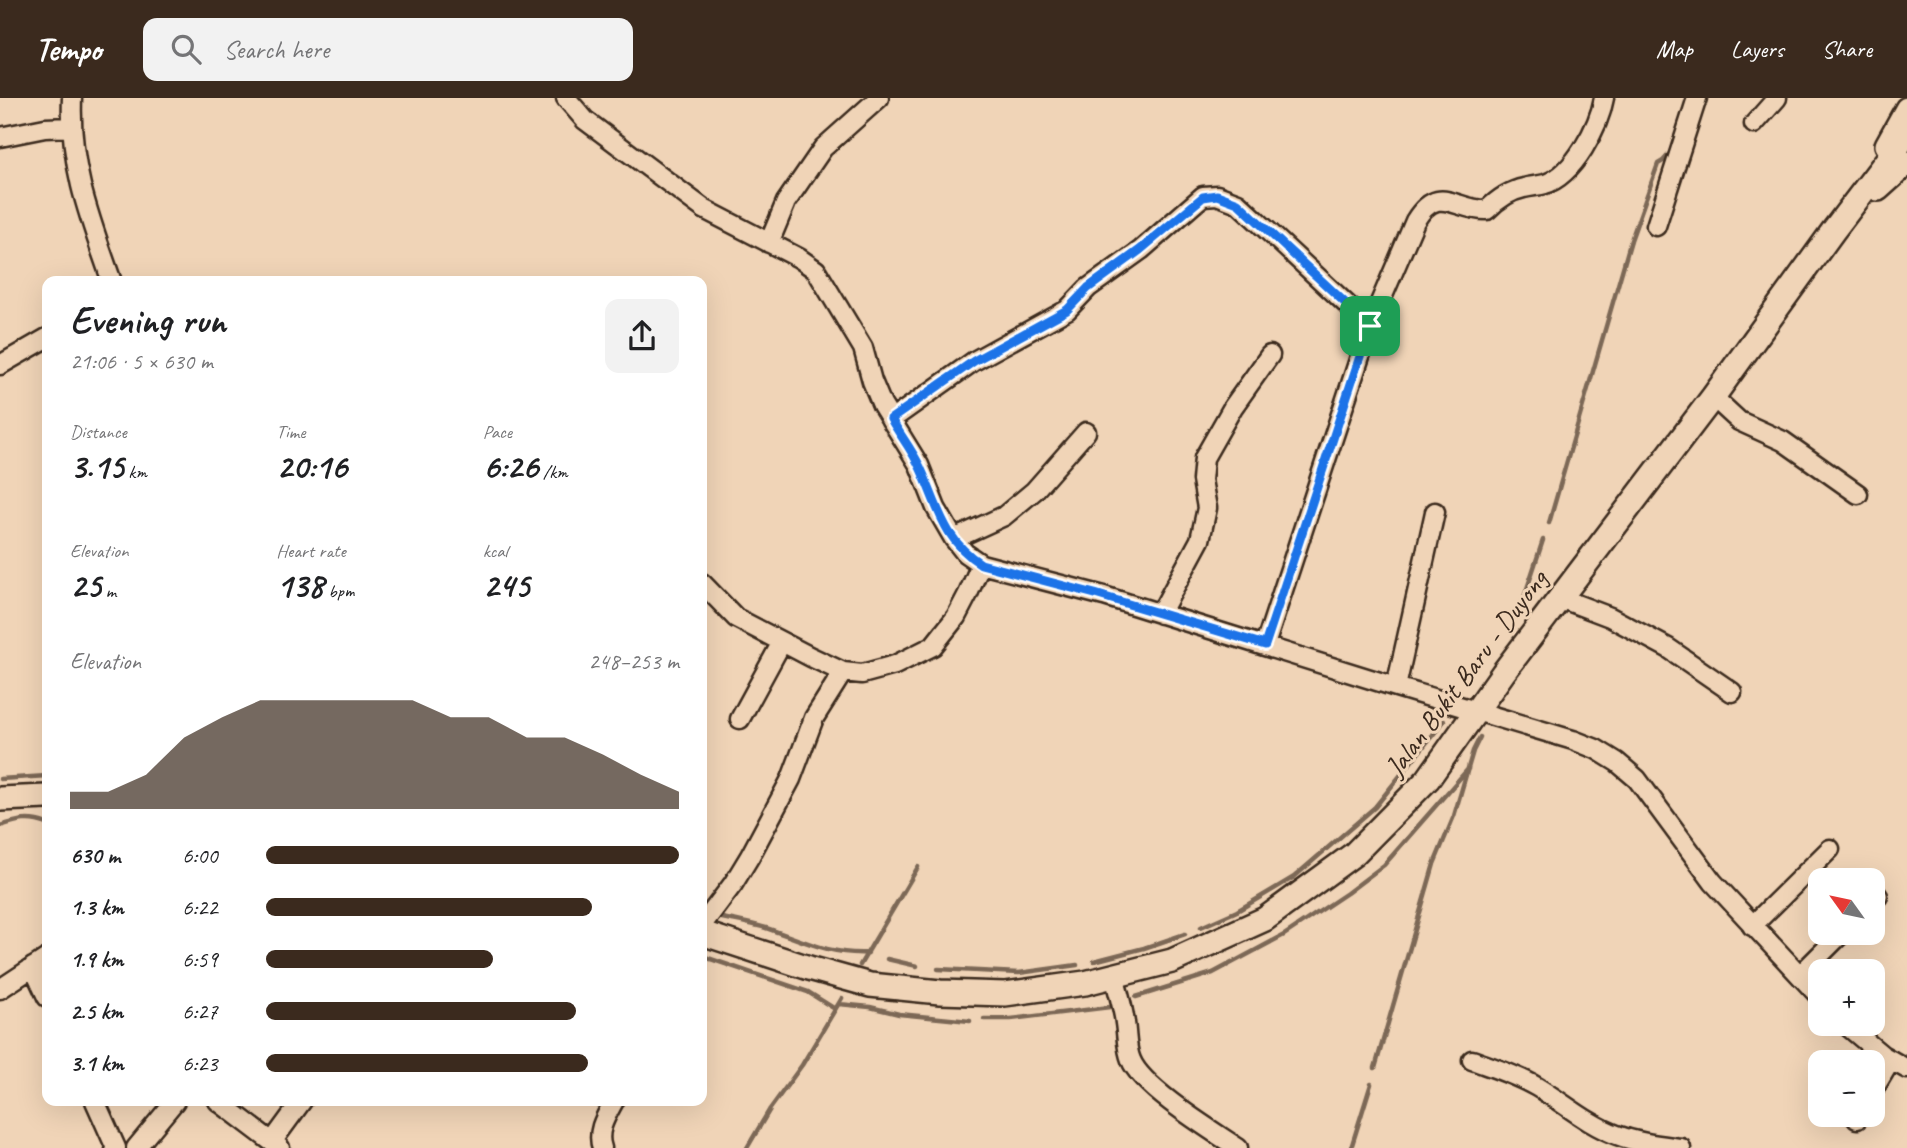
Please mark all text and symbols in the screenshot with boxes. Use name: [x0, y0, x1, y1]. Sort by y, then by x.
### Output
search box: [143, 18, 633, 81]
text: Tempo: [35, 28, 101, 70]
icon: search: [167, 30, 205, 68]
text: Search here: [223, 33, 329, 66]
text: Map: [1656, 34, 1693, 64]
text: Layers: [1731, 34, 1784, 64]
text: Share: [1822, 34, 1872, 64]
pin: [1340, 296, 1400, 356]
text: Evening run: [70, 297, 226, 344]
button: share: [605, 299, 679, 373]
icon: arrive: [1351, 307, 1389, 345]
text: 21:06 · 5 × 630 m: [70, 347, 213, 376]
text: Distance: [70, 420, 127, 444]
text: Time: [276, 420, 305, 444]
text: Pace: [483, 420, 512, 444]
text: 3.15: [70, 444, 124, 489]
text: 20:16: [276, 444, 347, 489]
text: 6:26: [483, 444, 538, 489]
text: km: [124, 460, 147, 484]
text: /km: [538, 460, 568, 484]
text: Elevation: [70, 539, 128, 563]
text: Heart rate: [276, 539, 346, 563]
text: kcal: [483, 539, 508, 563]
street label: Jalan Bukit Baru - Duyong: [1376, 561, 1556, 785]
text: 25: [70, 563, 101, 608]
text: 138: [276, 563, 324, 608]
text: 245: [483, 563, 529, 608]
text: m: [101, 579, 116, 603]
text: bpm: [324, 579, 354, 603]
text: Elevation: [70, 647, 141, 676]
text: 248–253 m: [588, 647, 679, 676]
text: 630 m: [70, 841, 120, 870]
text: 6:00: [182, 841, 218, 870]
north arrow: [1808, 868, 1885, 945]
map controls: [1808, 868, 1885, 1127]
text: 1.3 km: [70, 893, 124, 922]
text: 6:22: [182, 893, 218, 922]
text: 1.9 km: [70, 945, 123, 974]
text: 6:59: [182, 945, 218, 974]
button: +: [1808, 959, 1885, 1036]
text: 2.5 km: [70, 997, 123, 1026]
text: 6:27: [182, 997, 218, 1026]
text: 3.1 km: [70, 1049, 124, 1078]
text: 6:23: [182, 1049, 218, 1078]
button: −: [1808, 1050, 1885, 1127]

